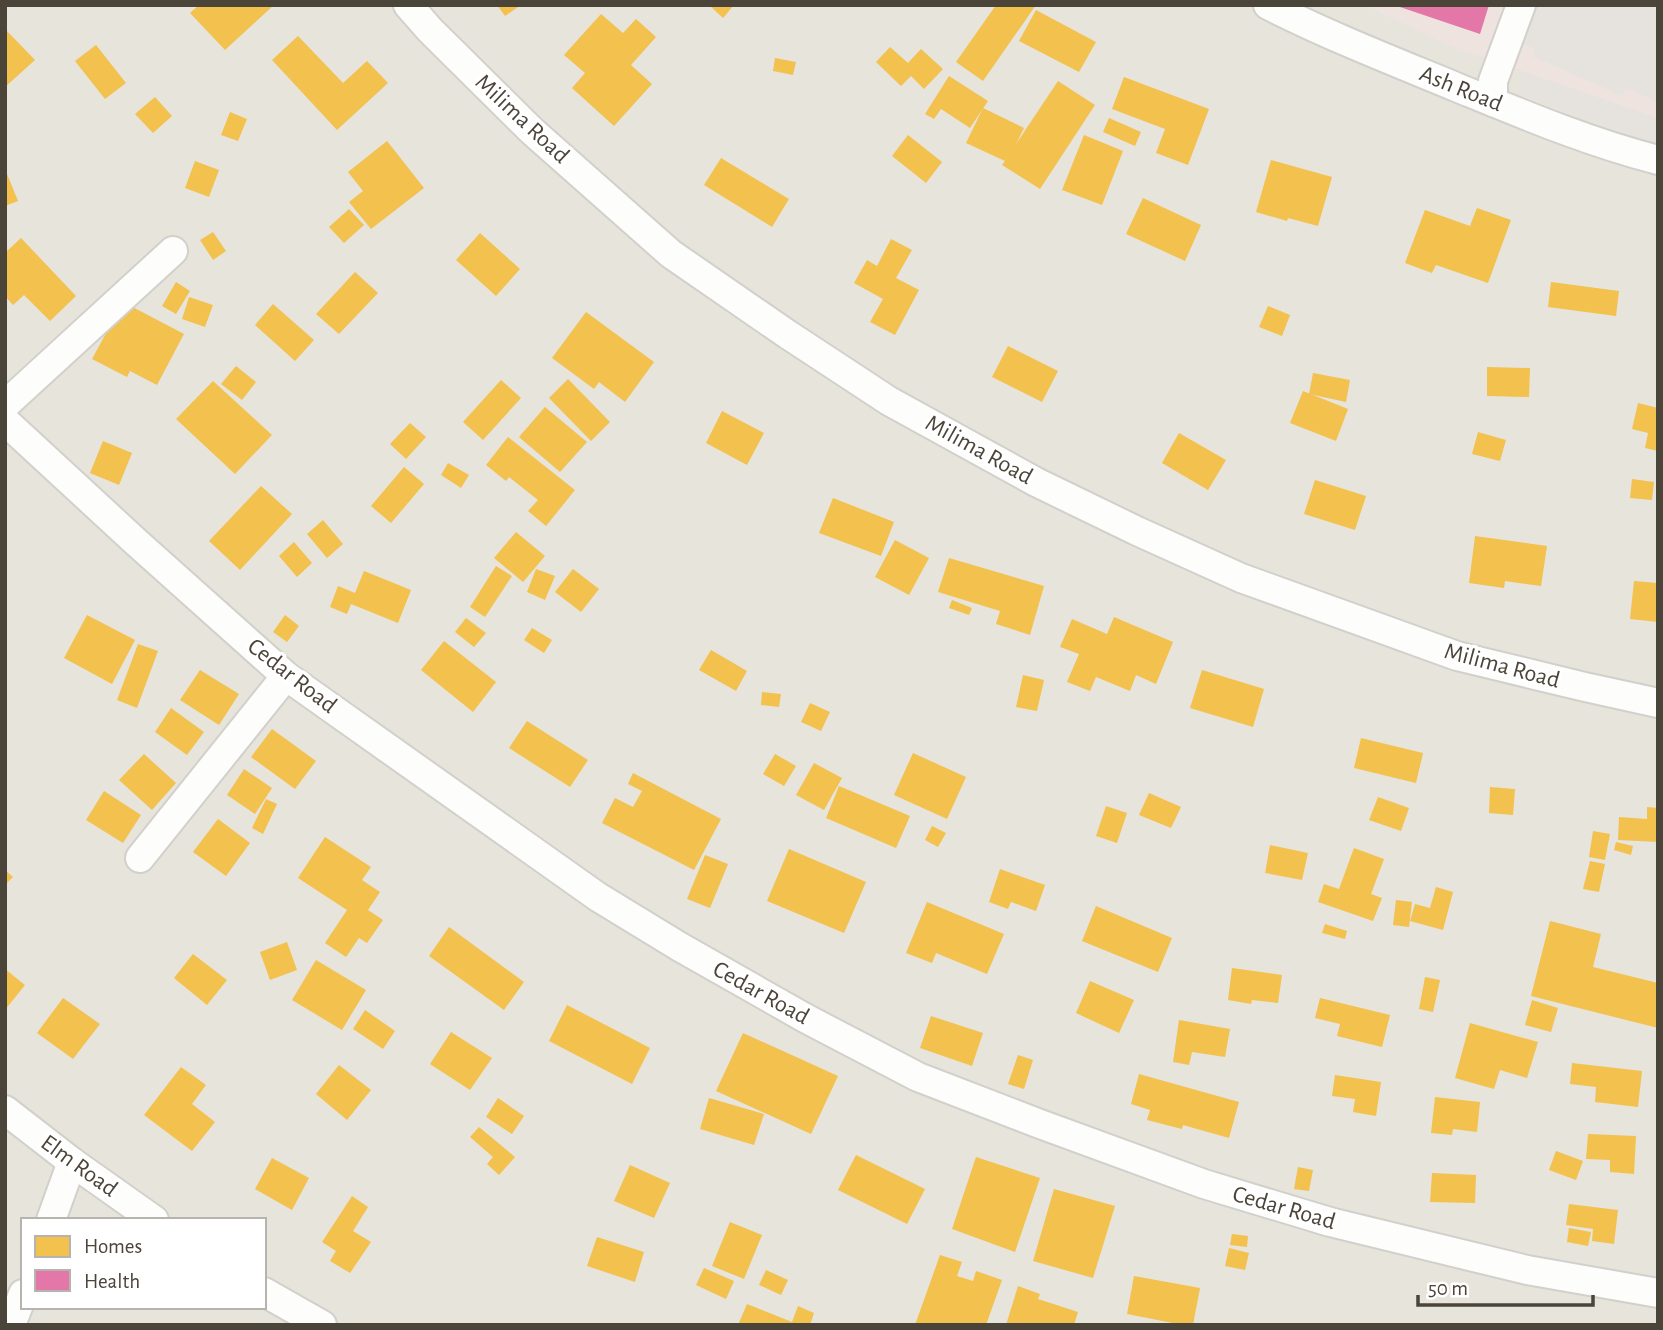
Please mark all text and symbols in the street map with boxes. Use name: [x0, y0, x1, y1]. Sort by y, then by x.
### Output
street label: Ash Road: [1416, 62, 1506, 116]
street label: Milima Road: [470, 70, 574, 168]
street label: Milima Road: [921, 411, 1037, 489]
street label: Cedar Road: [243, 634, 341, 718]
street label: Milima Road: [1442, 639, 1562, 693]
street label: Cedar Road: [709, 957, 813, 1029]
street label: Elm Road: [36, 1130, 122, 1202]
street label: Cedar Road: [1230, 1182, 1338, 1234]
legend: [21, 1218, 266, 1309]
text: Homes: [84, 1236, 142, 1257]
scale bar: [1418, 1264, 1593, 1308]
text: Health: [84, 1271, 140, 1292]
text: 50 m: [1428, 1278, 1468, 1299]

